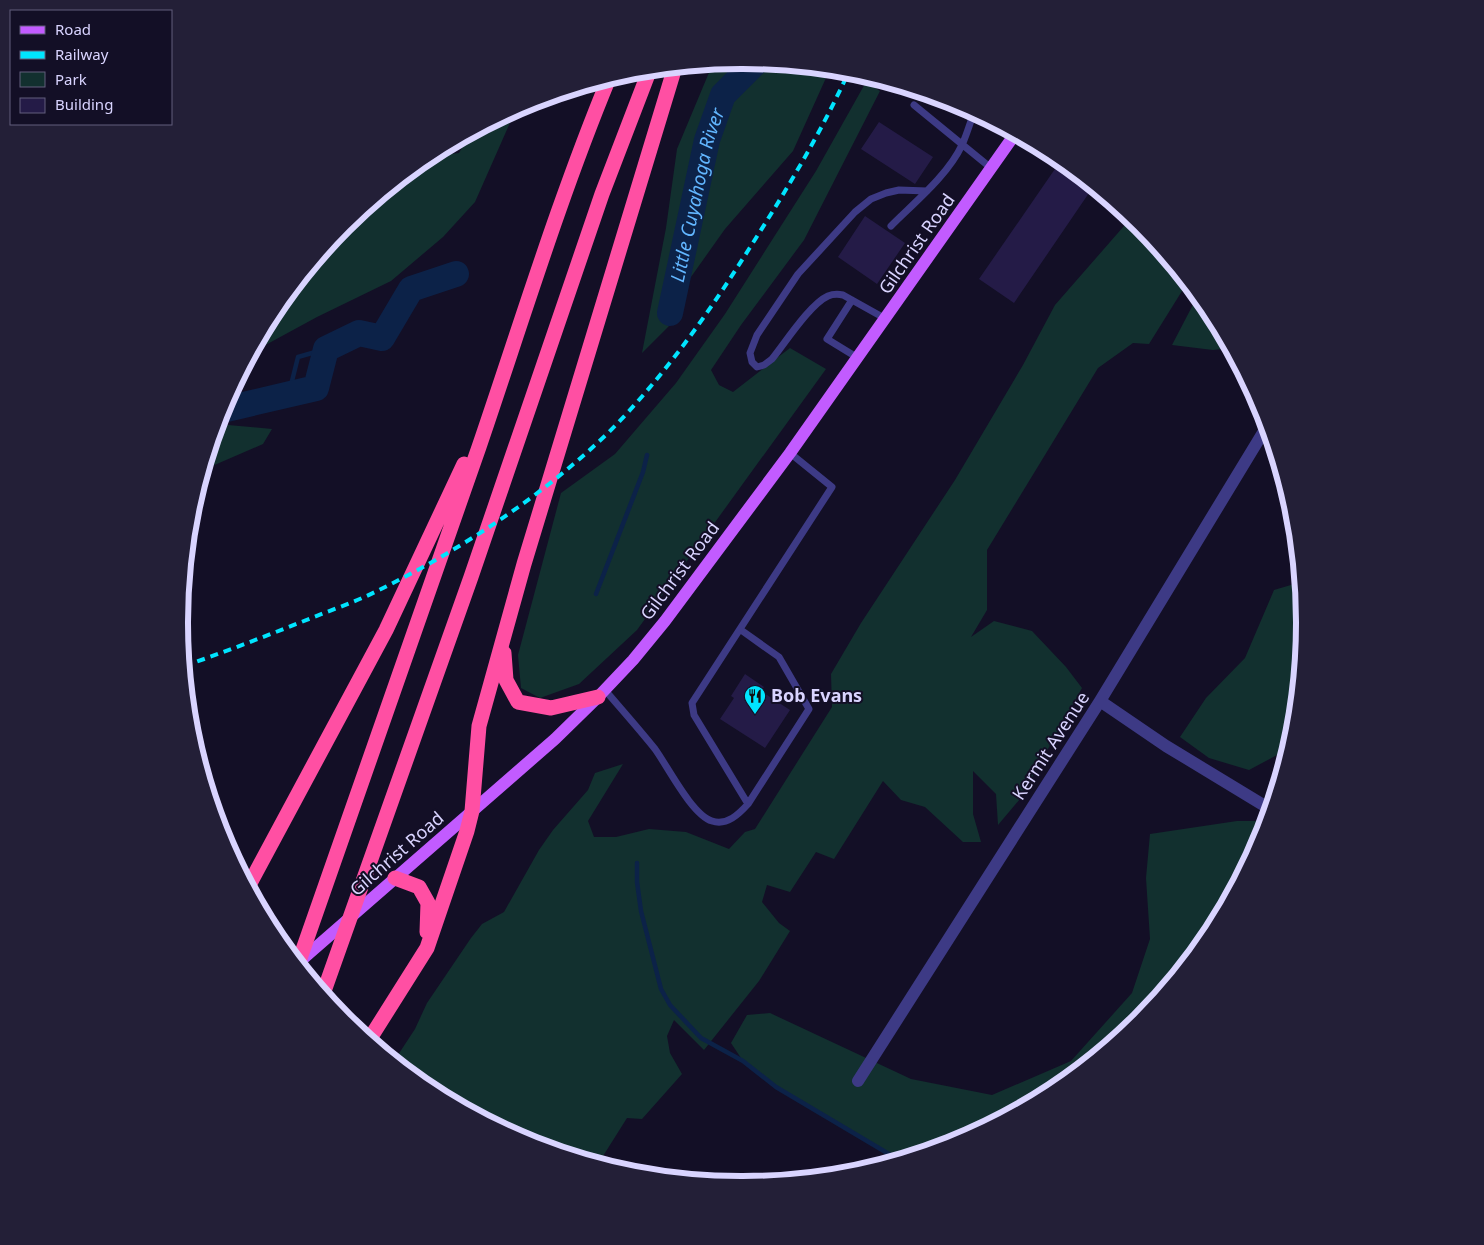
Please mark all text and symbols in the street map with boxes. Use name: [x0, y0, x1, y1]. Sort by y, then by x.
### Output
legend: [10, 10, 172, 125]
text: Road: [55, 19, 91, 39]
text: Railway: [55, 44, 109, 64]
text: Park: [55, 69, 87, 89]
text: Building: [55, 94, 113, 114]
water label: Little Cuyahoga River: [664, 103, 731, 284]
street label: Gilchrist Road: [873, 189, 960, 298]
street label: Gilchrist Road: [634, 516, 724, 624]
place label: Bob Evans: [771, 683, 862, 707]
restaurant icon: Bob Evans: [743, 684, 767, 715]
street label: Kermit Avenue: [1006, 687, 1094, 804]
street label: Gilchrist Road: [344, 806, 448, 901]

